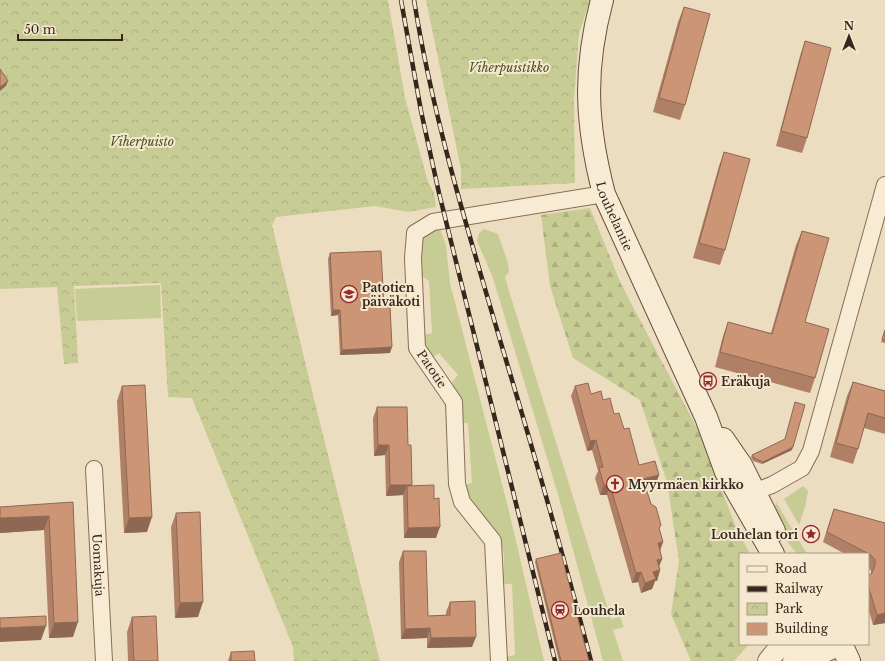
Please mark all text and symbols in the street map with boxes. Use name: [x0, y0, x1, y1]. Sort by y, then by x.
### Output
scale bar: [18, 16, 122, 42]
north arrow: [829, 16, 869, 56]
text: N: [844, 19, 855, 33]
text: 50 m: [24, 22, 56, 37]
park label: Viherpuistikko: [469, 60, 549, 75]
park label: Viherpuisto: [110, 134, 174, 149]
street label: Louhelantie: [594, 180, 636, 253]
place label: Patotien päiväkoti: [362, 280, 421, 309]
school or university icon: Patotien päiväkoti: [339, 284, 359, 304]
street label: Patotie: [414, 347, 450, 391]
bus stop icon: Eräkuja: [698, 371, 718, 391]
place label: Eräkuja: [721, 374, 770, 389]
church icon: Myyrmäen kirkko: [605, 474, 625, 494]
place label: Myyrmäen kirkko: [628, 477, 744, 492]
place icon: Louhelan tori: [801, 524, 821, 544]
place label: Louhelan tori: [711, 527, 799, 542]
street label: Uomakuja: [90, 533, 108, 597]
legend: [739, 553, 869, 645]
text: Road: [775, 561, 807, 576]
text: Railway: [775, 581, 824, 596]
station icon: Louhela: [550, 600, 570, 620]
text: Park: [775, 601, 803, 616]
place label: Louhela: [573, 603, 625, 618]
text: Building: [775, 621, 829, 636]

